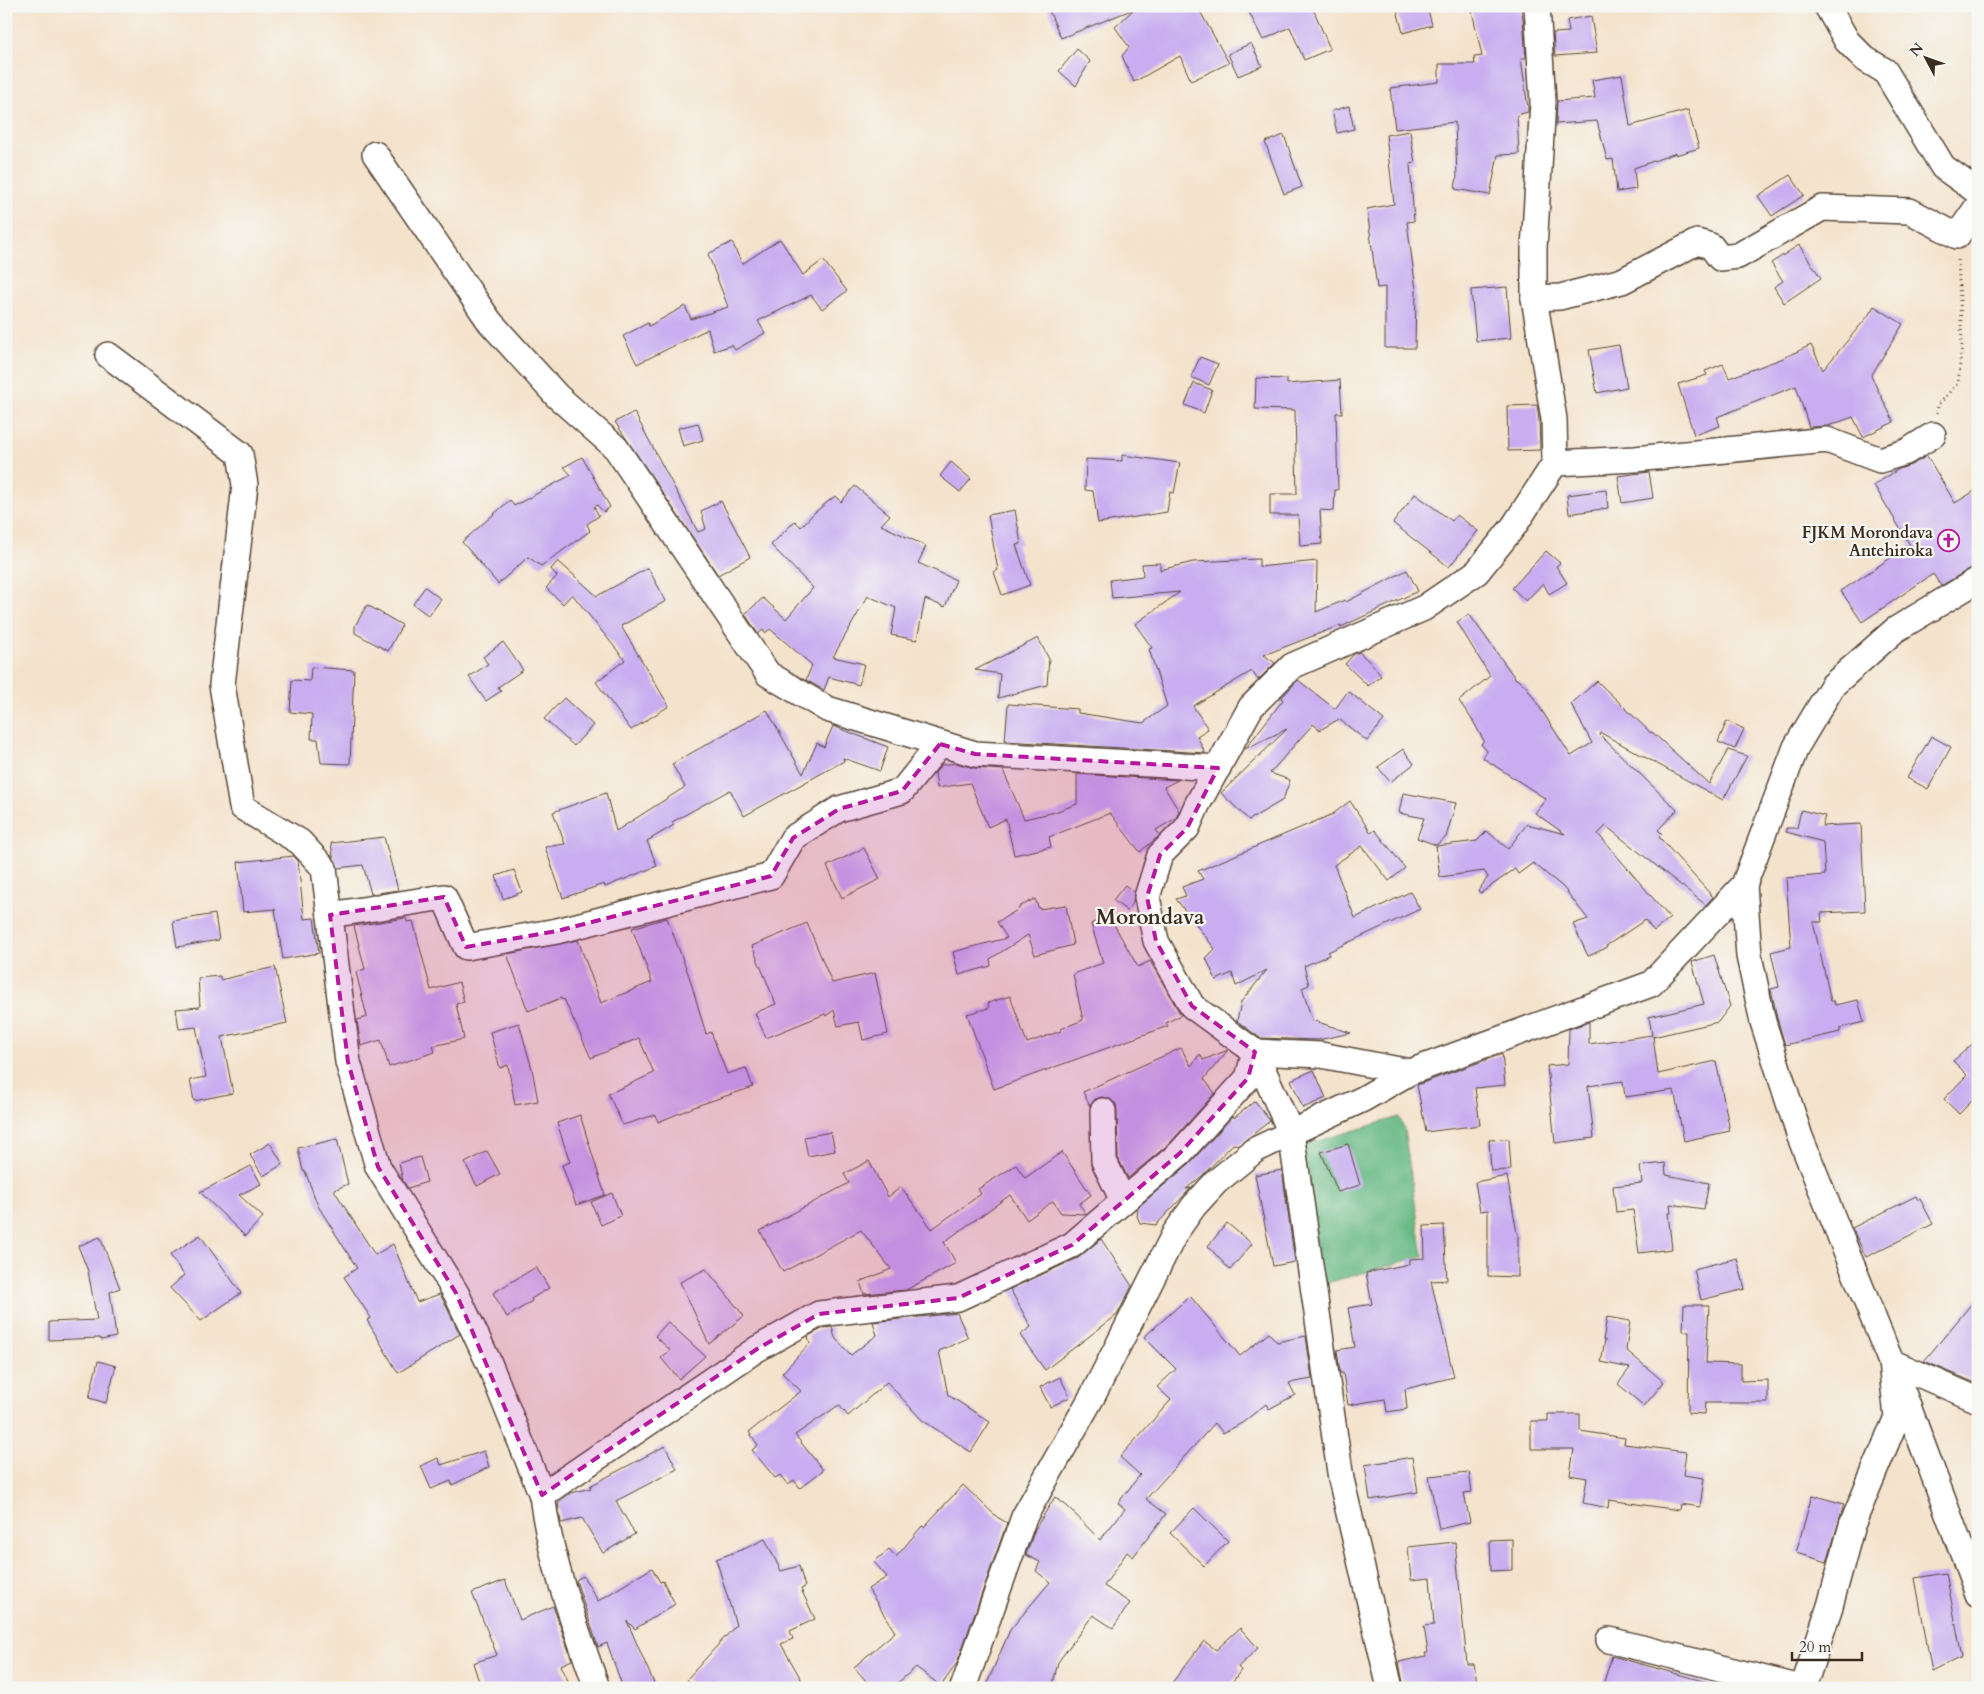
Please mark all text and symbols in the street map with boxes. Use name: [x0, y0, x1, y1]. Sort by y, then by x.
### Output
north arrow: [1902, 32, 1952, 82]
text: N: [1905, 39, 1928, 61]
place label: FJKM Morondava Antehiroka: [1802, 522, 1933, 562]
church icon: FJKM Morondava Antehiroka: [1937, 529, 1961, 553]
district label: Morondava: [1096, 903, 1205, 932]
scale bar: [1792, 1629, 1862, 1661]
text: 20 m: [1799, 1637, 1831, 1657]

